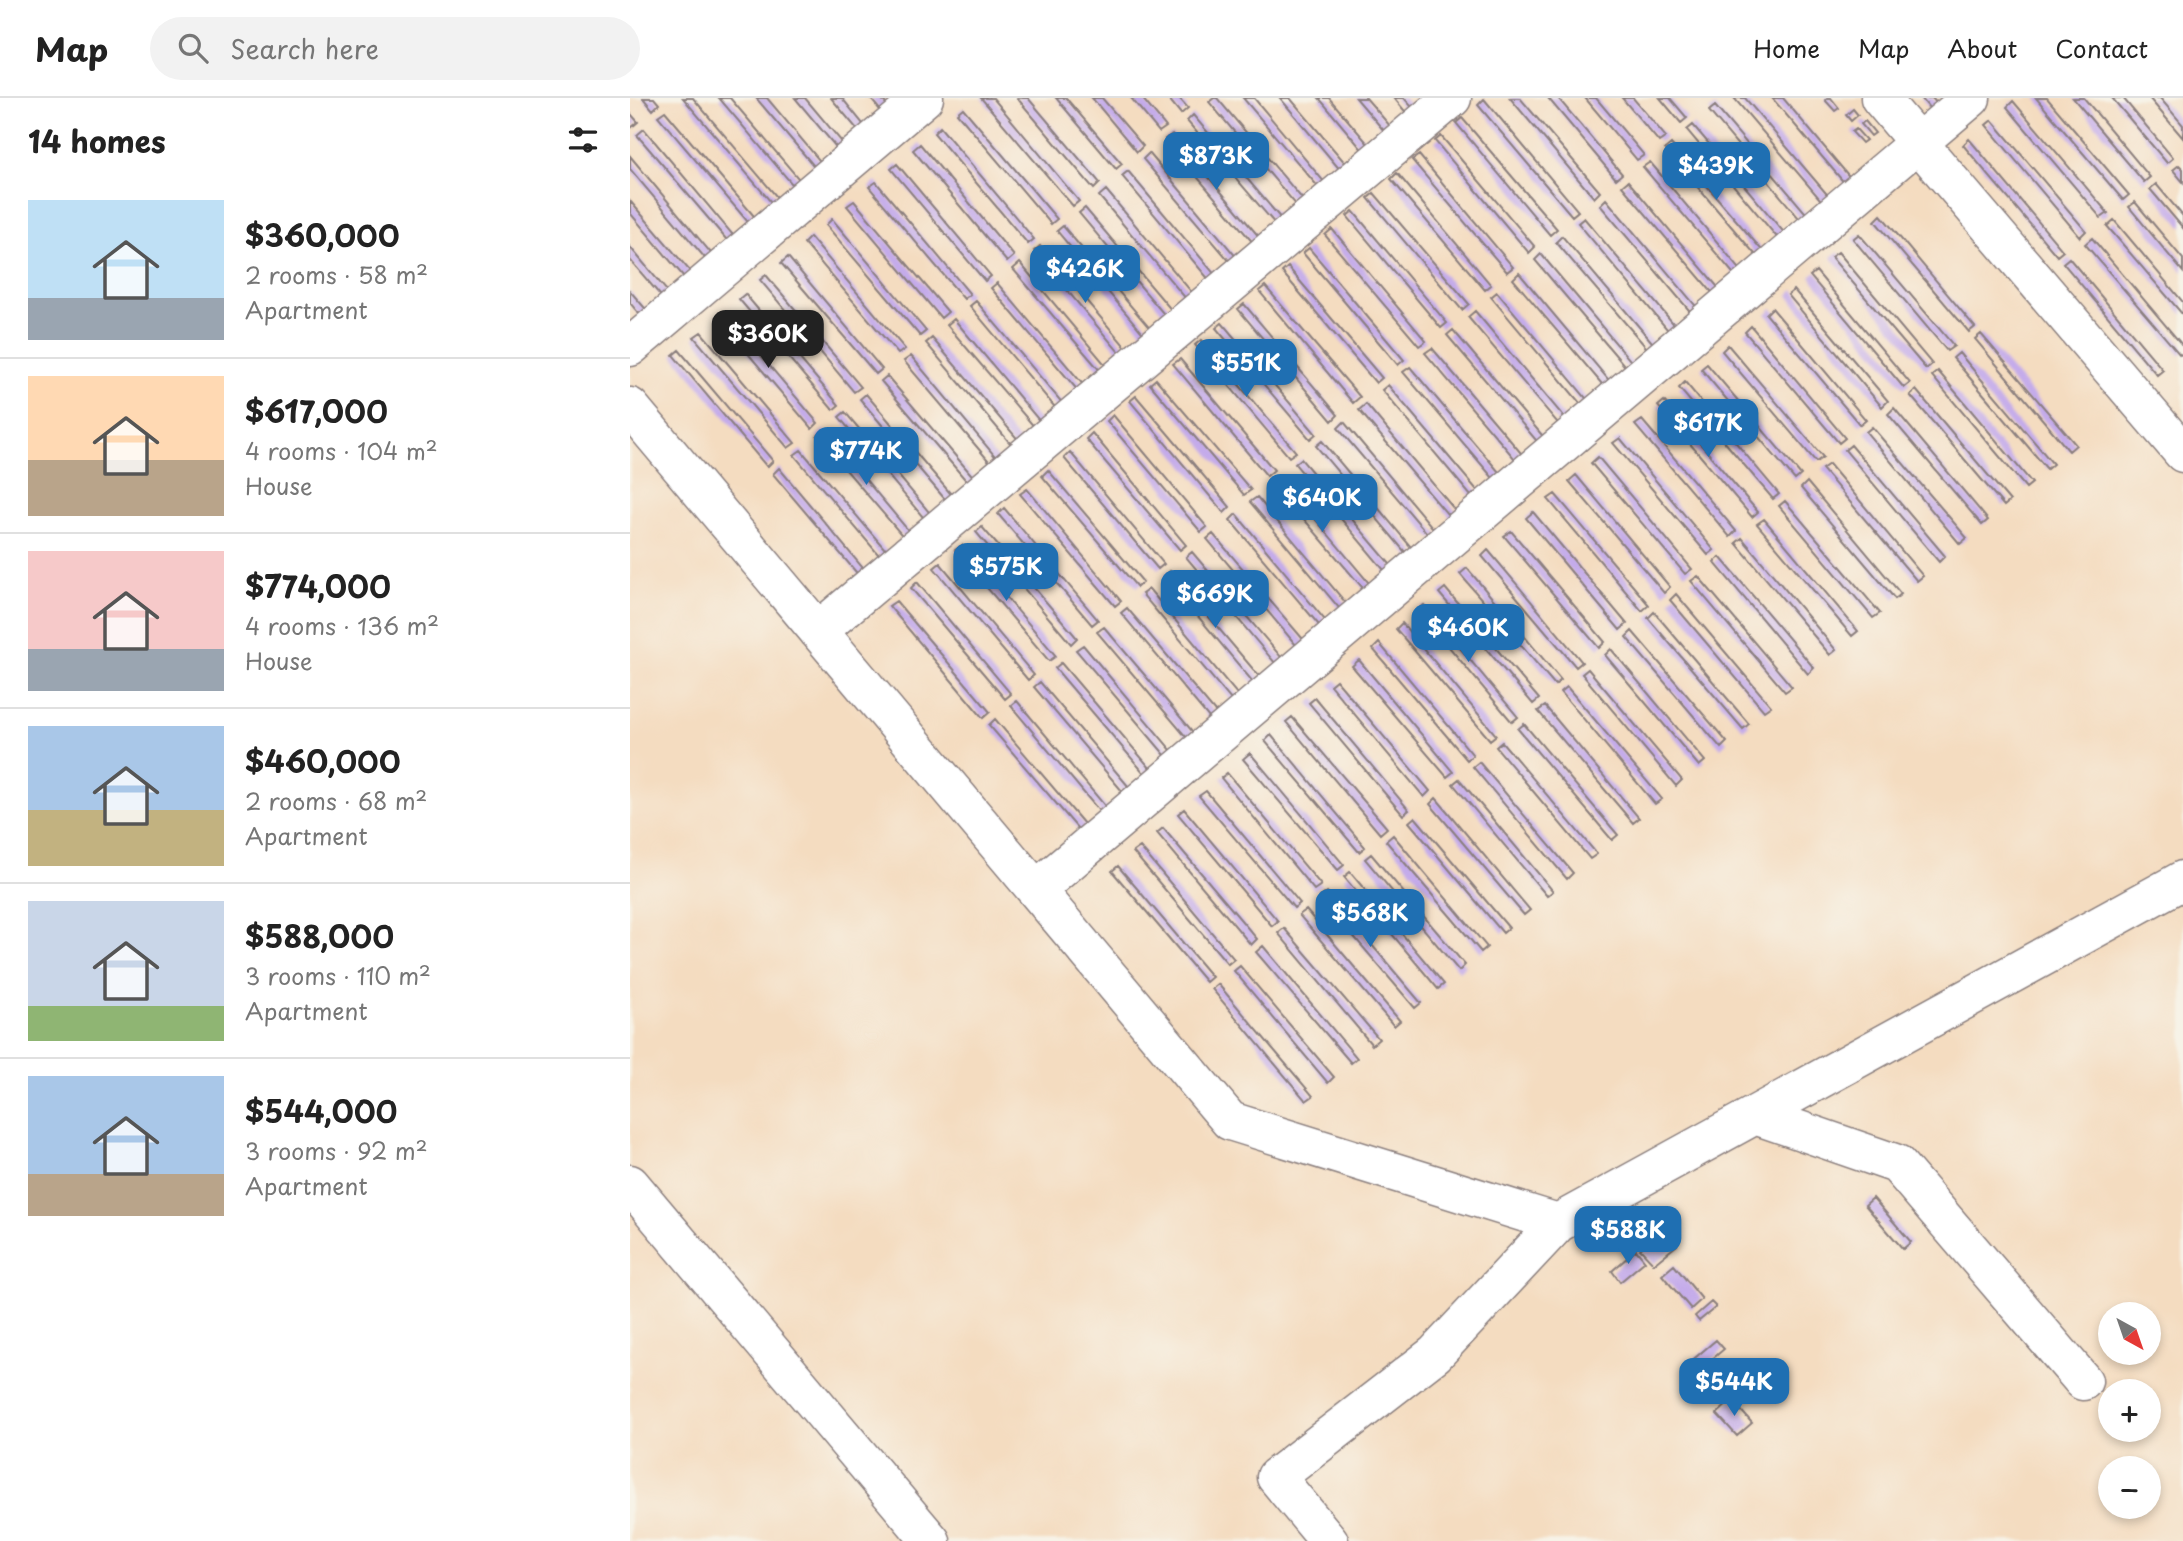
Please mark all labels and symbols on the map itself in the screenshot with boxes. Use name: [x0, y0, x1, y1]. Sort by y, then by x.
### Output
pin: $873K: [1167, 132, 1265, 192]
pin: $439K: [1667, 142, 1765, 202]
pin: $426K: [1036, 246, 1134, 305]
pin: $360K: [719, 310, 817, 370]
pin: $551K: [1197, 340, 1295, 399]
pin: $617K: [1659, 400, 1757, 459]
pin: $774K: [817, 428, 915, 487]
pin: $640K: [1273, 474, 1371, 534]
pin: $575K: [957, 544, 1055, 603]
pin: $669K: [1166, 570, 1264, 630]
pin: $460K: [1419, 604, 1517, 664]
pin: $568K: [1321, 890, 1419, 949]
pin: $588K: [1579, 1206, 1677, 1266]
north arrow: [2098, 1302, 2161, 1365]
pin: $544K: [1685, 1358, 1783, 1418]

